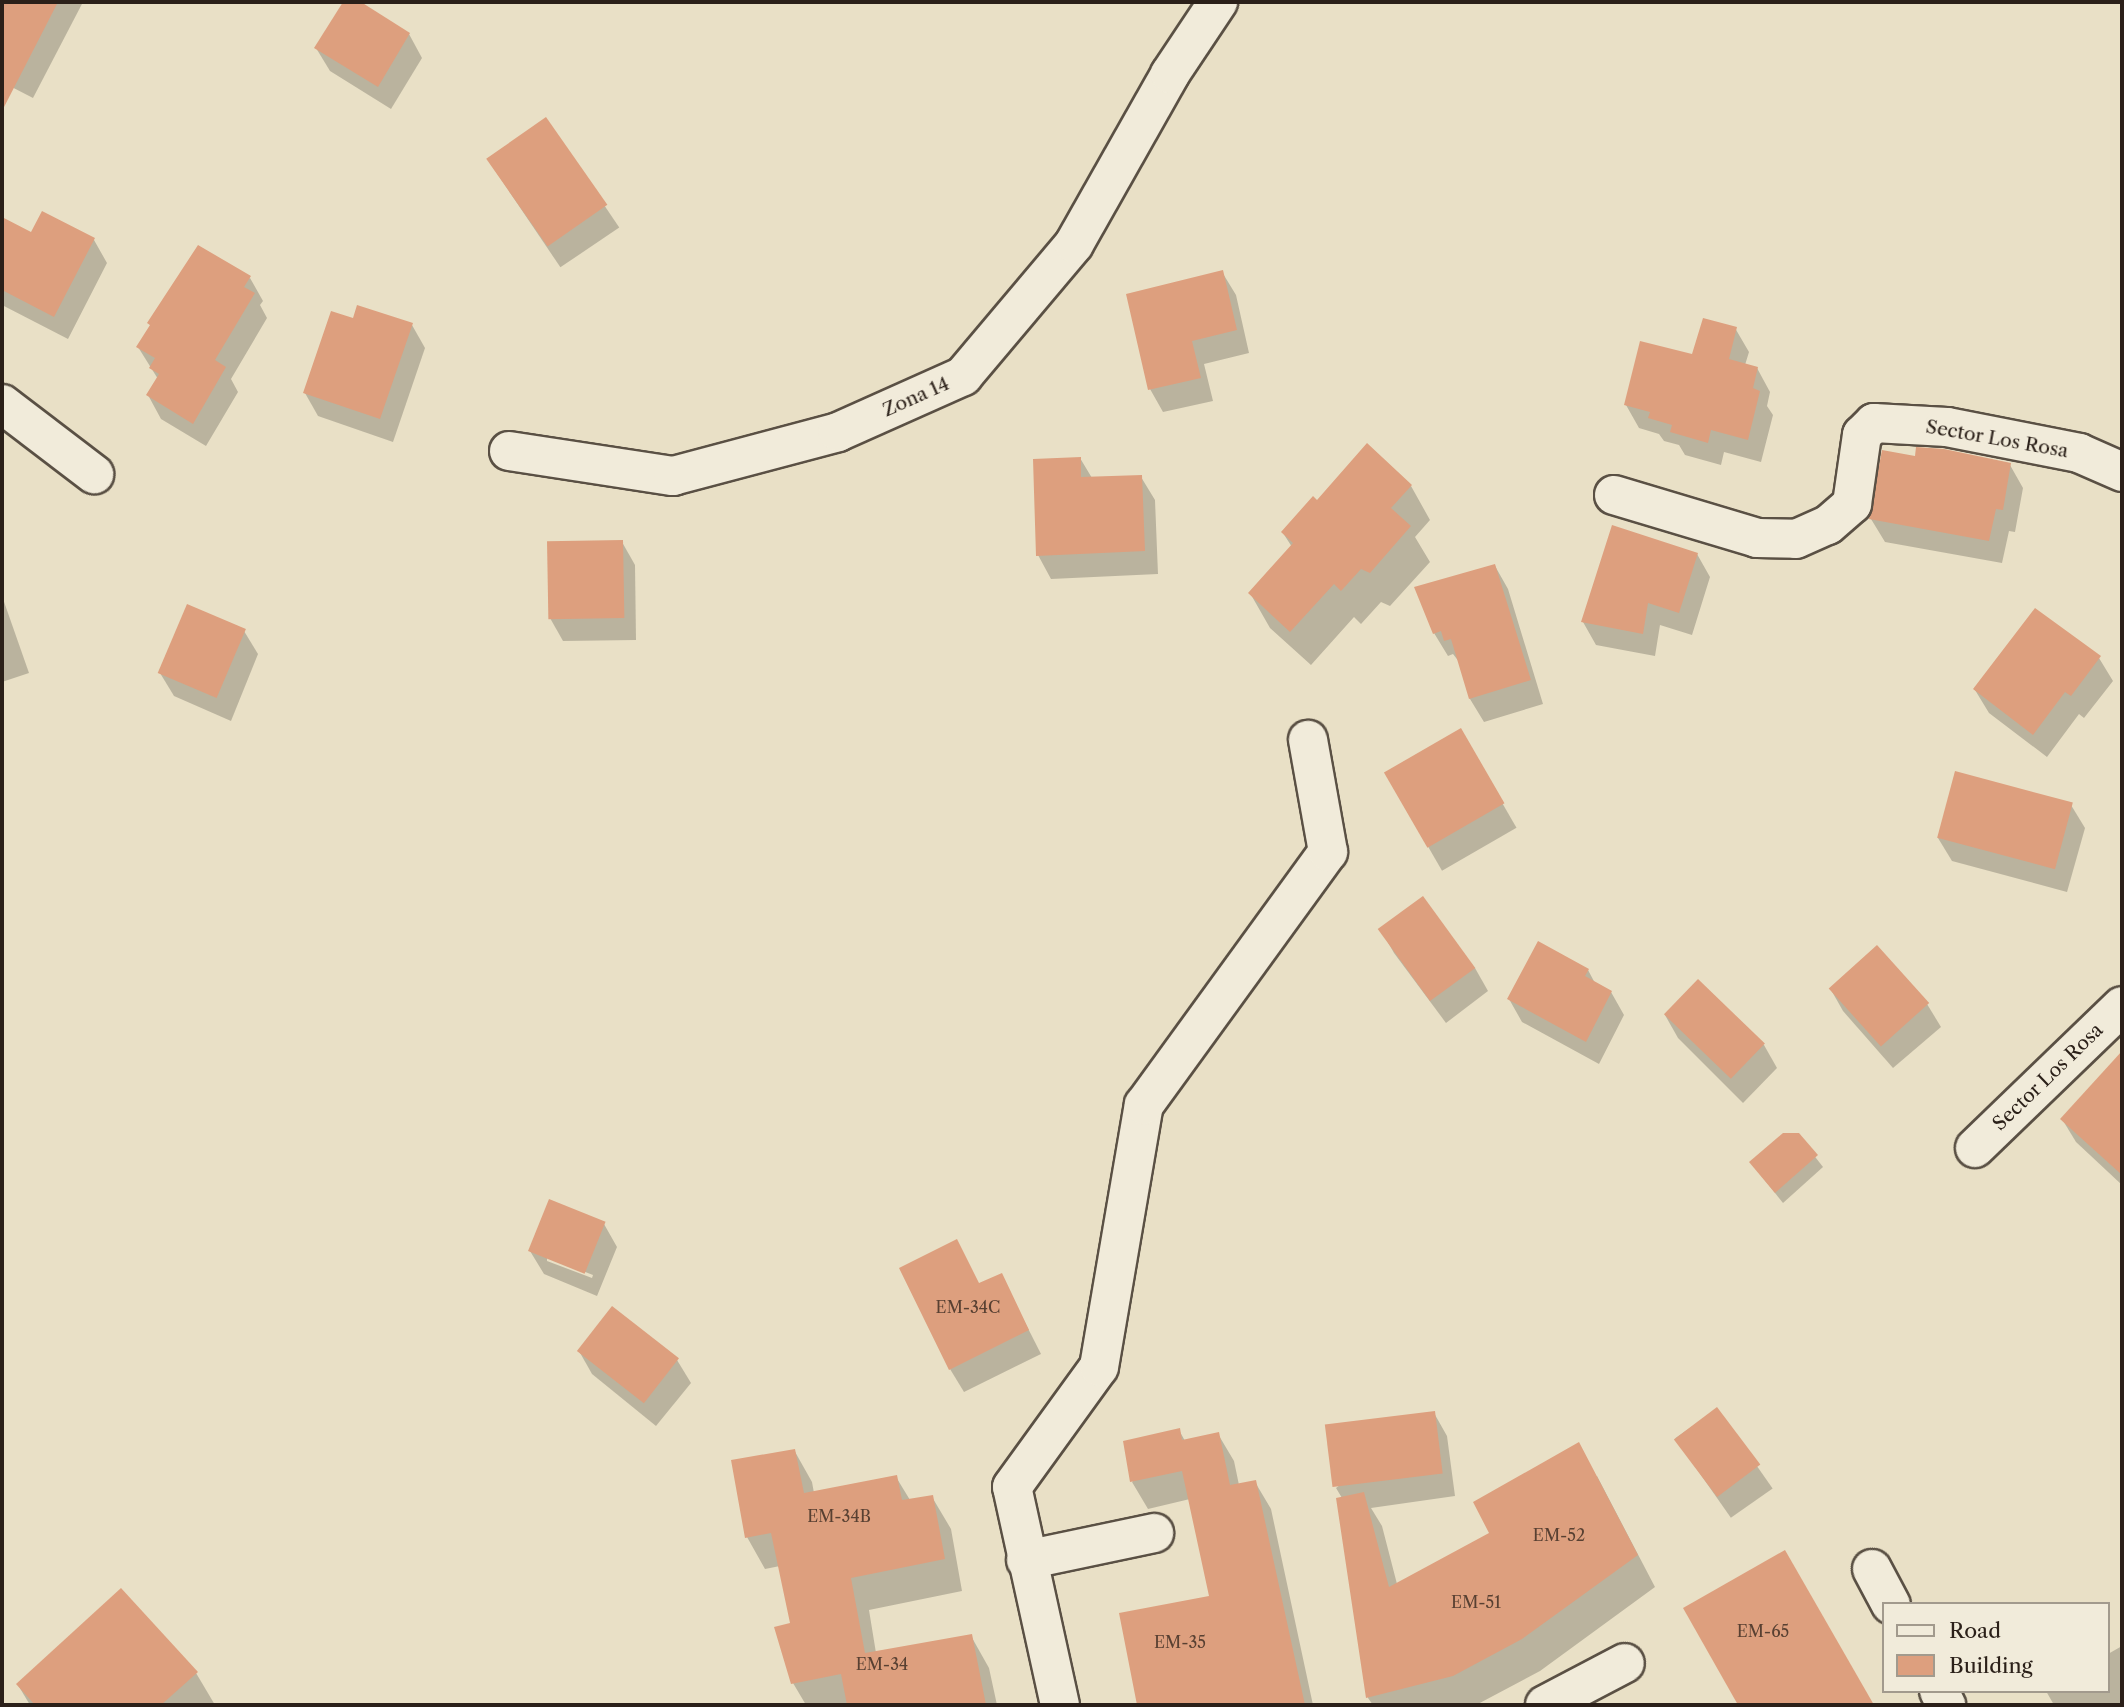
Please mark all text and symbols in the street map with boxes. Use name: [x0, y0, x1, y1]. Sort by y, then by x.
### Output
street label: Zona 14: [879, 372, 953, 422]
street label: Sector Los Rosa: [1924, 415, 2070, 463]
street label: Sector Los Rosa: [1988, 1019, 2108, 1135]
house number: EM-34C: [936, 1297, 1000, 1317]
house number: EM-34B: [807, 1506, 871, 1526]
house number: EM-52: [1533, 1525, 1585, 1545]
house number: EM-51: [1451, 1592, 1501, 1612]
legend: [1882, 1602, 2110, 1693]
text: Road: [1949, 1618, 2001, 1643]
house number: EM-65: [1737, 1621, 1789, 1641]
house number: EM-35: [1154, 1632, 1206, 1652]
text: Building: [1949, 1653, 2033, 1678]
house number: EM-34: [856, 1654, 908, 1674]

